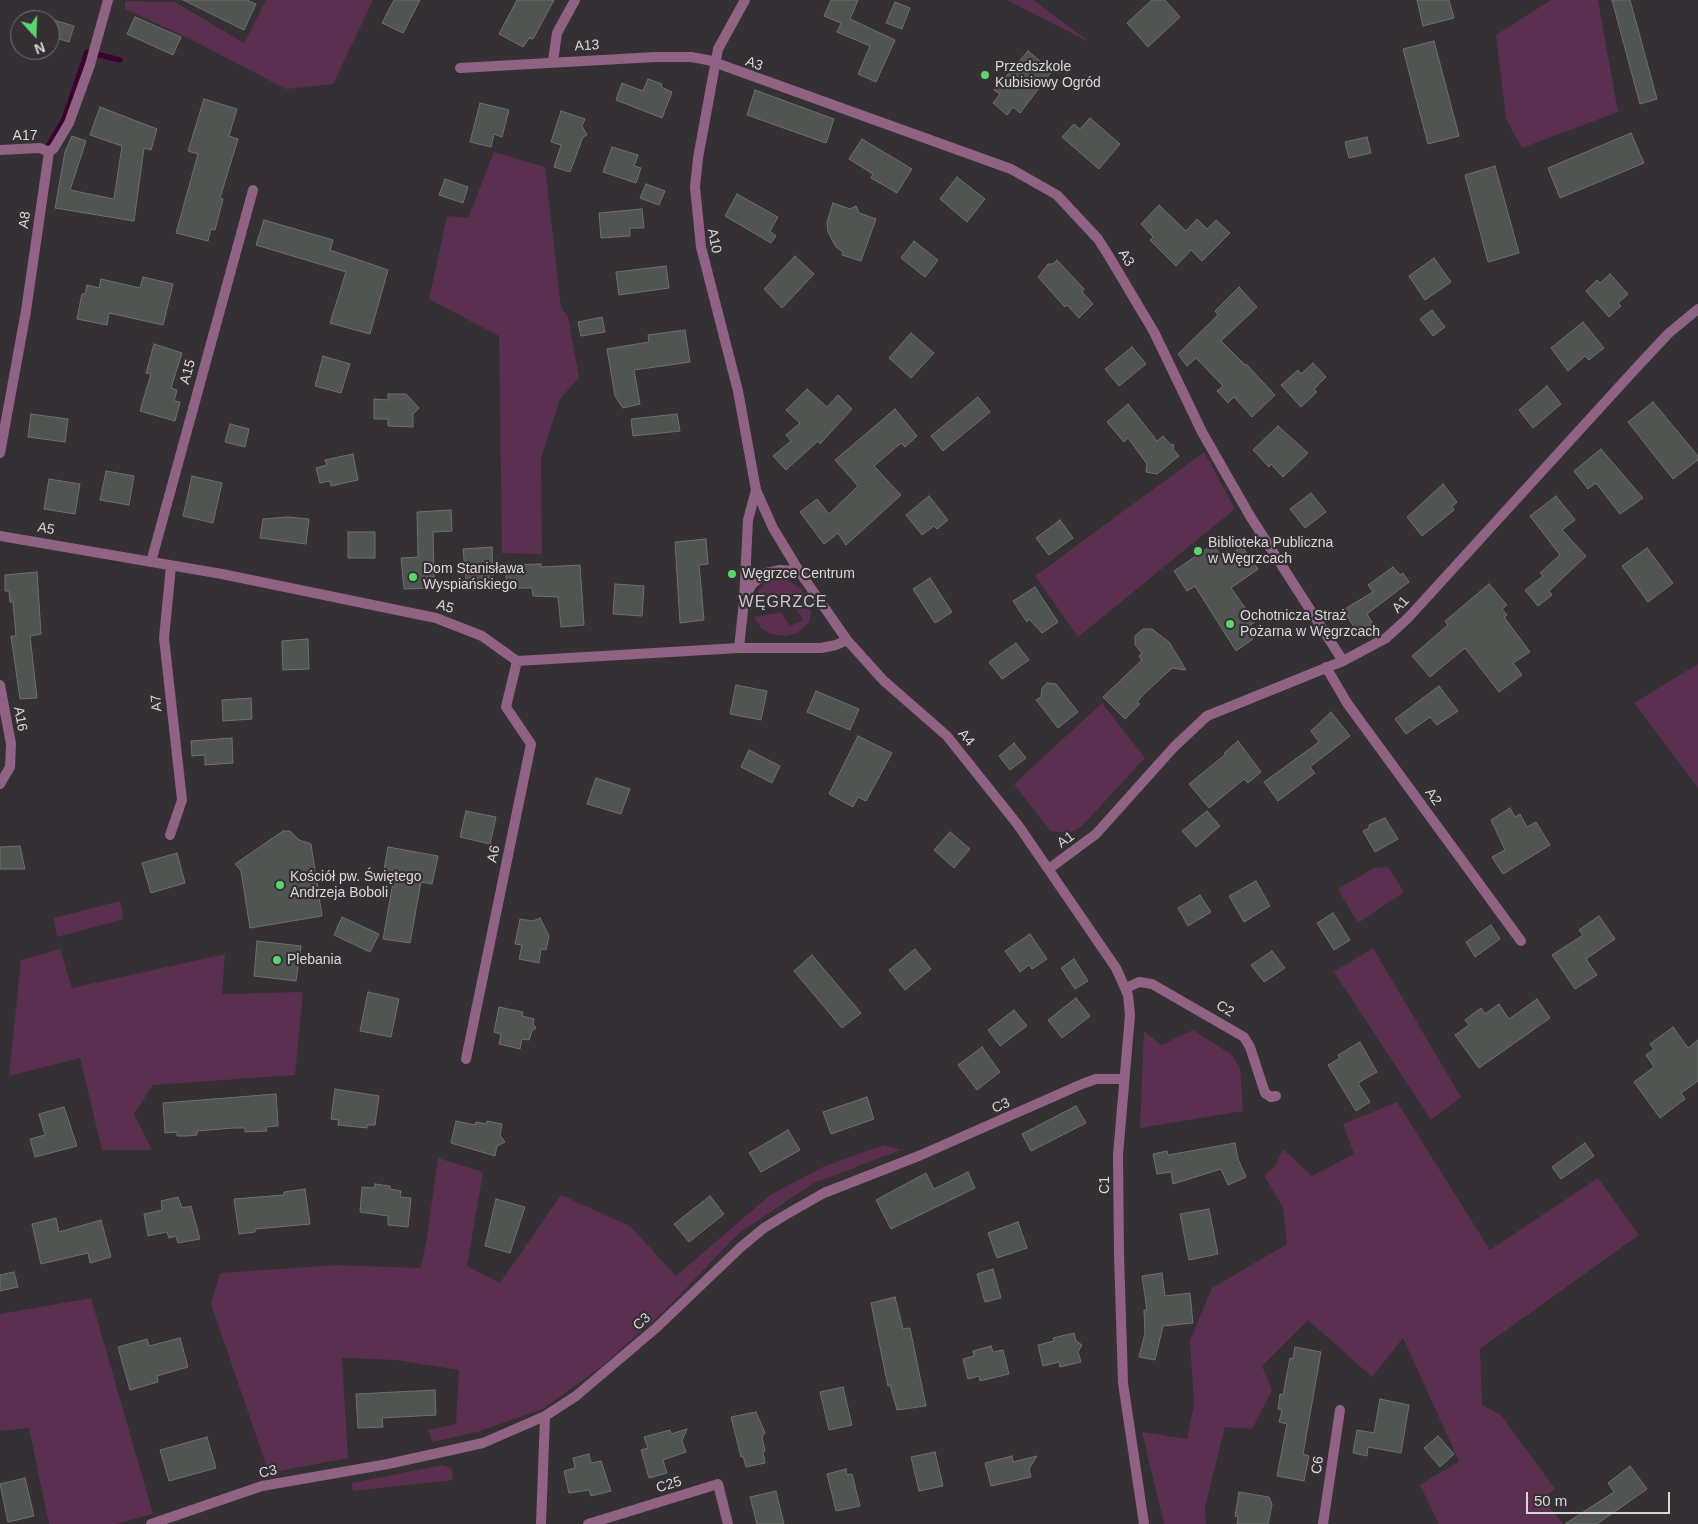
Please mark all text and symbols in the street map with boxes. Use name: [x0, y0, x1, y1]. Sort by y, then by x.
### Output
north arrow: [10, 10, 60, 60]
street label: A13: [574, 37, 600, 55]
text: N: [32, 39, 47, 57]
street label: A3: [743, 53, 765, 75]
place label: Przedszkole Kubisiowy Ogród: [995, 59, 1101, 92]
marker: Przedszkole Kubisiowy Ogród: [979, 69, 991, 81]
street label: A17: [13, 128, 37, 144]
street label: A8: [15, 210, 35, 230]
street label: A10: [703, 227, 725, 255]
street label: A3: [1114, 246, 1138, 270]
street label: A15: [177, 358, 199, 386]
street label: A5: [36, 519, 56, 539]
place label: Biblioteka Publiczna w Węgrzcach: [1208, 535, 1333, 568]
marker: Biblioteka Publiczna w Węgrzcach: [1192, 545, 1204, 557]
place label: Dom Stanisława Wyspiańskiego: [423, 561, 524, 594]
place label: Węgrzce Centrum: [742, 566, 855, 582]
marker: Węgrzce Centrum: [726, 568, 738, 580]
marker: Dom Stanisława Wyspiańskiego: [407, 571, 419, 583]
district label: WĘGRZCE: [738, 593, 828, 613]
street label: A1: [1389, 593, 1413, 617]
street label: A5: [434, 597, 456, 617]
place label: Ochotnicza Straż Pożarna w Węgrzcach: [1240, 608, 1380, 640]
marker: Ochotnicza Straż Pożarna w Węgrzcach: [1224, 618, 1236, 630]
street label: A7: [148, 694, 166, 712]
street label: A16: [10, 705, 30, 733]
street label: A4: [954, 726, 978, 750]
street label: A2: [1421, 785, 1445, 809]
street label: A1: [1054, 828, 1078, 852]
street label: A6: [484, 844, 504, 864]
place label: Kościół pw. Świętego Andrzeja Boboli: [290, 869, 422, 902]
marker: Kościół pw. Świętego Andrzeja Boboli: [274, 879, 286, 891]
place label: Plebania: [287, 952, 341, 968]
marker: Plebania: [271, 954, 283, 966]
street label: C2: [1213, 997, 1237, 1021]
street label: C3: [989, 1095, 1013, 1117]
street label: C1: [1097, 1176, 1113, 1194]
street label: C3: [630, 1310, 654, 1334]
street label: C6: [1308, 1455, 1328, 1475]
street label: C3: [258, 1462, 278, 1482]
street label: C25: [654, 1473, 684, 1497]
scale bar: [1528, 1482, 1672, 1514]
text: 50 m: [1534, 1492, 1567, 1509]

